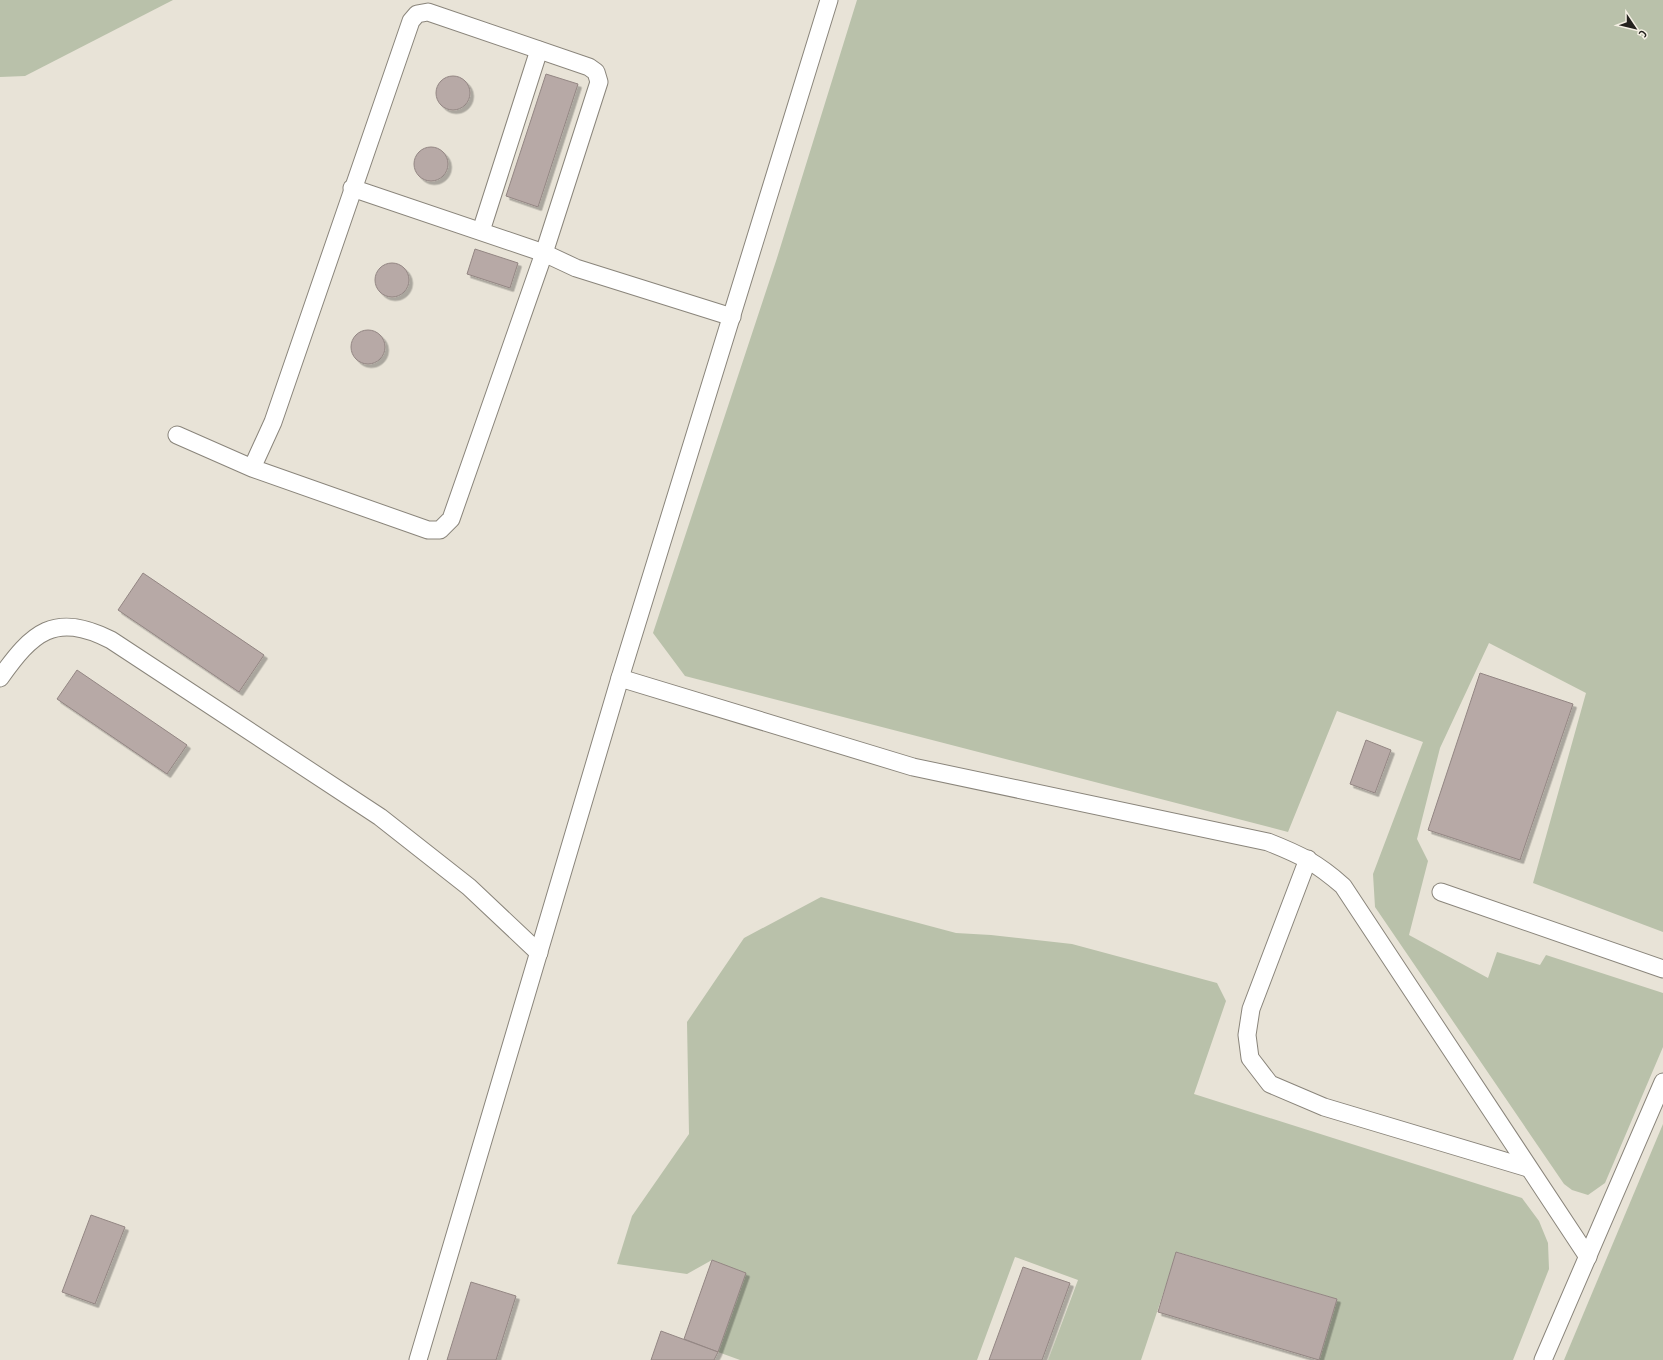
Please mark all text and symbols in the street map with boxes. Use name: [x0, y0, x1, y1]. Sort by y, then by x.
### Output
north arrow: [1615, 8, 1655, 48]
text: С: [1636, 28, 1650, 40]

